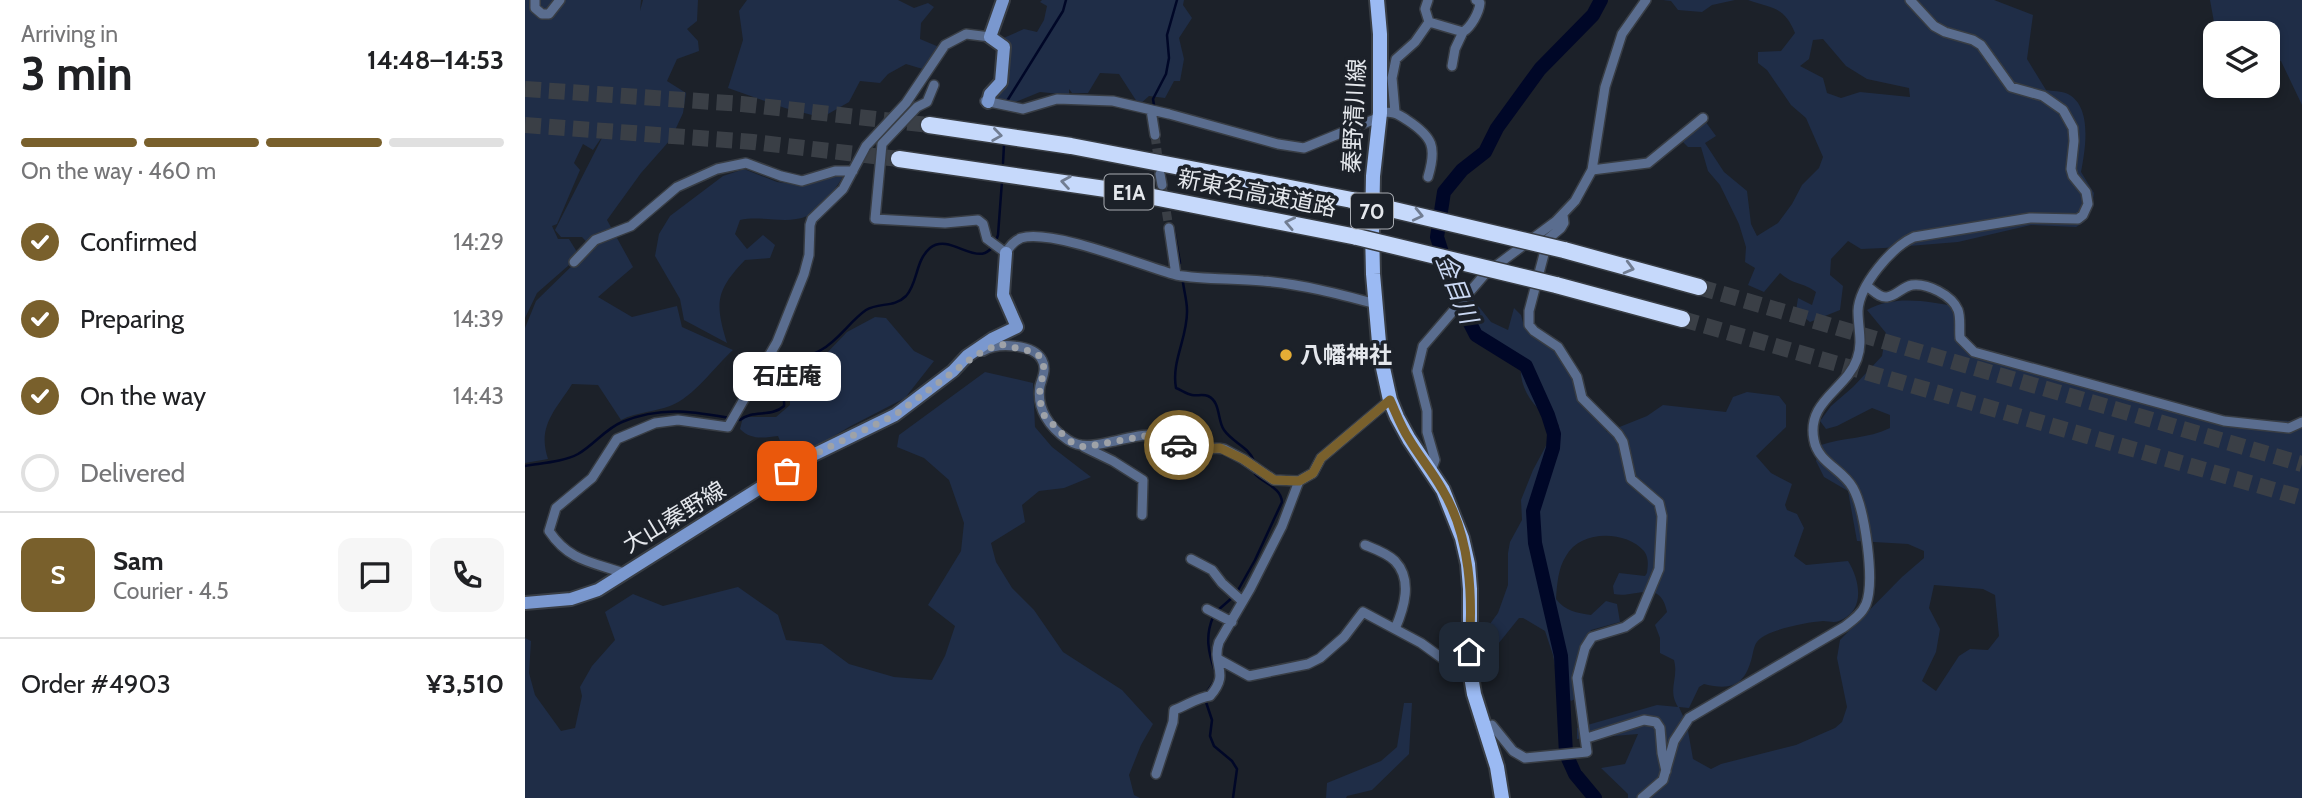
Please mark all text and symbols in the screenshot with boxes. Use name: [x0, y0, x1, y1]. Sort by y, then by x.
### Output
text: Arriving in: [21, 20, 118, 48]
map controls: [2203, 21, 2280, 98]
button: layers: [2203, 21, 2280, 98]
text: 14:48–14:53: [367, 44, 504, 76]
text: 3 min: [21, 46, 133, 102]
street label: 秦野清川線: [1337, 58, 1371, 174]
one-way arrow: [991, 127, 1003, 142]
text: On the way · 460 m: [21, 157, 216, 185]
street label: 新東名高速道路: [1175, 164, 1339, 222]
road number: E1A: [1105, 174, 1153, 210]
one-way arrow: [1060, 175, 1072, 190]
road number: 70: [1351, 194, 1393, 228]
one-way arrow: [1412, 207, 1424, 221]
one-way arrow: [1284, 216, 1296, 231]
icon: check: [21, 223, 59, 261]
text: Confirmed: [80, 226, 197, 258]
text: 14:29: [453, 228, 504, 256]
water label: 金目川: [1430, 250, 1485, 331]
one-way arrow: [1623, 260, 1635, 275]
icon: check: [21, 300, 59, 338]
text: Preparing: [80, 303, 184, 335]
text: 14:39: [453, 305, 504, 333]
place label: 八幡神社: [1300, 341, 1392, 369]
marker: 八幡神社: [1278, 347, 1294, 363]
callout: 石庄庵: [733, 352, 841, 401]
text: 石庄庵: [753, 362, 822, 390]
icon: check: [21, 377, 59, 415]
text: On the way: [80, 380, 206, 412]
text: 14:43: [453, 382, 504, 410]
courier: [1144, 410, 1214, 480]
icon: car: [1160, 426, 1198, 464]
pin: [757, 441, 817, 501]
icon: bag: [768, 452, 806, 490]
text: Delivered: [80, 457, 185, 489]
street label: 大山秦野線: [618, 475, 730, 559]
button: chat: [338, 538, 412, 612]
button: phone: [430, 538, 504, 612]
text: Sam: [113, 545, 164, 577]
text: S: [50, 559, 66, 591]
text: Courier · 4.5: [113, 577, 229, 605]
pin: [1439, 622, 1499, 682]
icon: home: [1450, 633, 1488, 671]
text: Order #4903: [21, 668, 171, 700]
text: ¥3,510: [426, 668, 504, 700]

